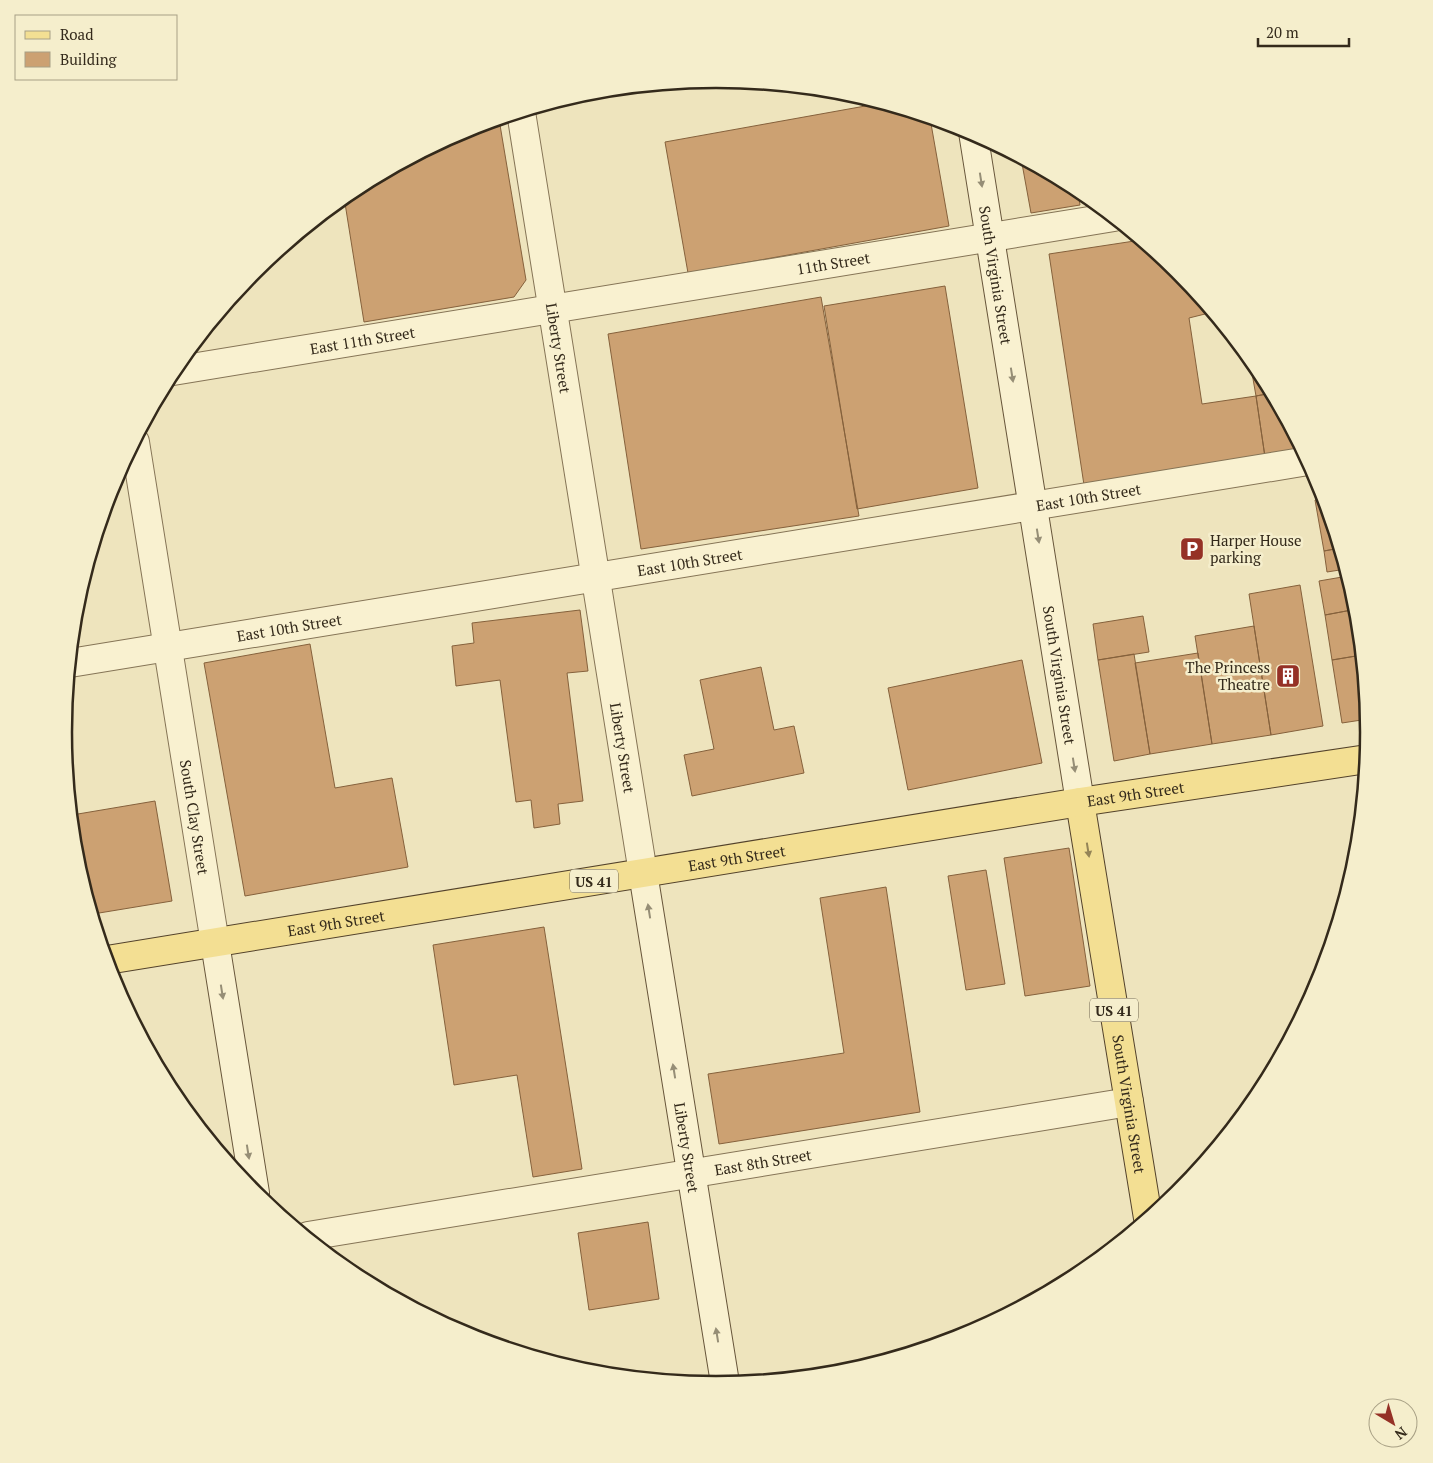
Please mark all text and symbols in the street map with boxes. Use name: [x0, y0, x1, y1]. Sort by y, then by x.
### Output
legend: [15, 15, 178, 80]
scale bar: [1258, 15, 1349, 47]
text: 20 m: [1266, 22, 1299, 42]
text: Road: [60, 24, 93, 44]
text: Building: [60, 49, 118, 69]
one-way arrow: [977, 173, 985, 189]
street label: South Virginia Street: [975, 204, 1017, 346]
street label: 11th Street: [795, 247, 872, 279]
street label: Liberty Street: [542, 301, 576, 395]
street label: East 11th Street: [308, 321, 417, 358]
one-way arrow: [1008, 368, 1016, 384]
street label: East 10th Street: [1035, 478, 1143, 515]
one-way arrow: [1034, 528, 1042, 544]
place label: Harper House parking: [1210, 530, 1302, 567]
parking icon: Harper House parking: [1179, 536, 1205, 562]
street label: East 10th Street: [636, 543, 744, 580]
street label: South Virginia Street: [1039, 604, 1081, 746]
street label: East 10th Street: [235, 609, 344, 646]
place label: The Princess Theatre: [1185, 657, 1270, 694]
building icon: The Princess Theatre: [1275, 663, 1301, 689]
street label: Liberty Street: [606, 701, 640, 795]
street label: South Clay Street: [176, 758, 214, 877]
one-way arrow: [1071, 758, 1079, 774]
street label: East 9th Street: [1086, 776, 1186, 811]
street label: East 9th Street: [687, 840, 787, 875]
one-way arrow: [1084, 842, 1092, 858]
road number: US 41: [570, 869, 618, 892]
one-way arrow: [644, 902, 652, 918]
street label: East 9th Street: [286, 905, 386, 941]
one-way arrow: [219, 984, 227, 1000]
road number: US 41: [1090, 998, 1138, 1022]
street label: South Virginia Street: [1108, 1033, 1151, 1175]
one-way arrow: [670, 1063, 678, 1079]
street label: Liberty Street: [670, 1101, 704, 1194]
one-way arrow: [245, 1144, 253, 1160]
street label: East 8th Street: [713, 1144, 813, 1180]
one-way arrow: [712, 1327, 720, 1343]
north arrow: [1368, 1398, 1418, 1448]
text: N: [1391, 1423, 1411, 1445]

